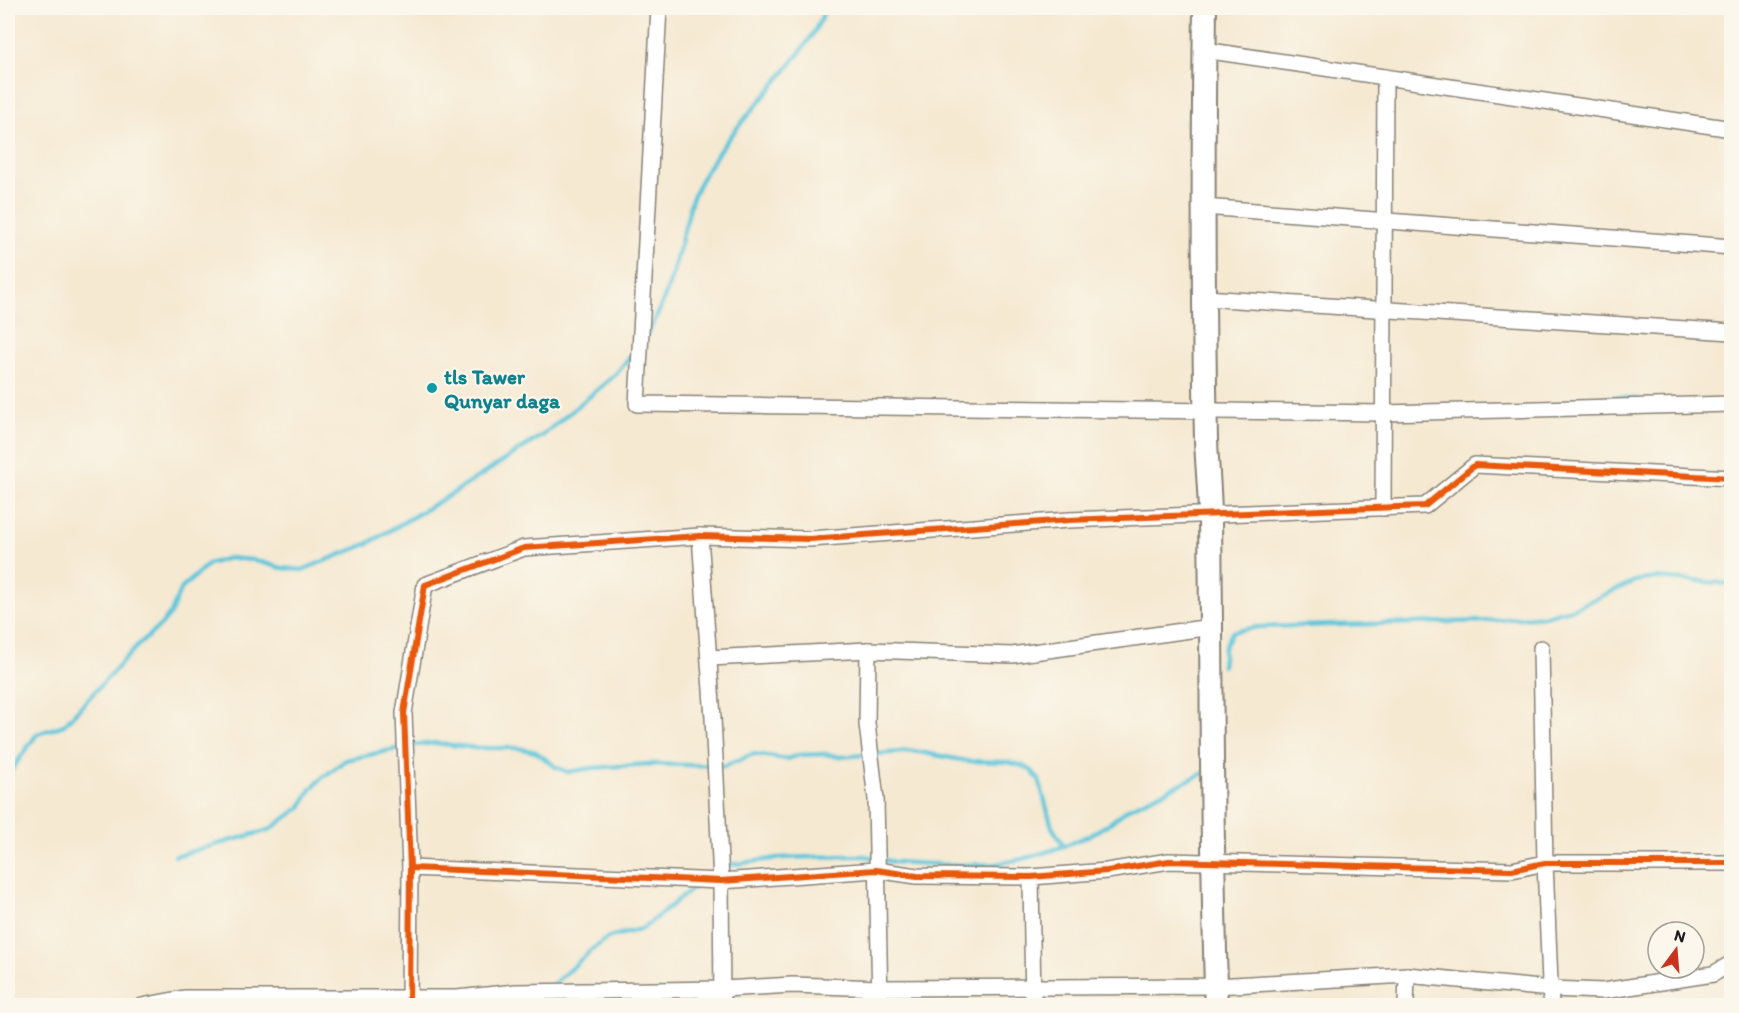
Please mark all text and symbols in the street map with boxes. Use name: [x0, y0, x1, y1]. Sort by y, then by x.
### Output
place label: tls Tawer Qunyar daga: [444, 364, 561, 414]
marker: tls Tawer Qunyar daga: [425, 381, 439, 395]
north arrow: [1646, 920, 1706, 980]
text: N: [1672, 925, 1688, 947]

